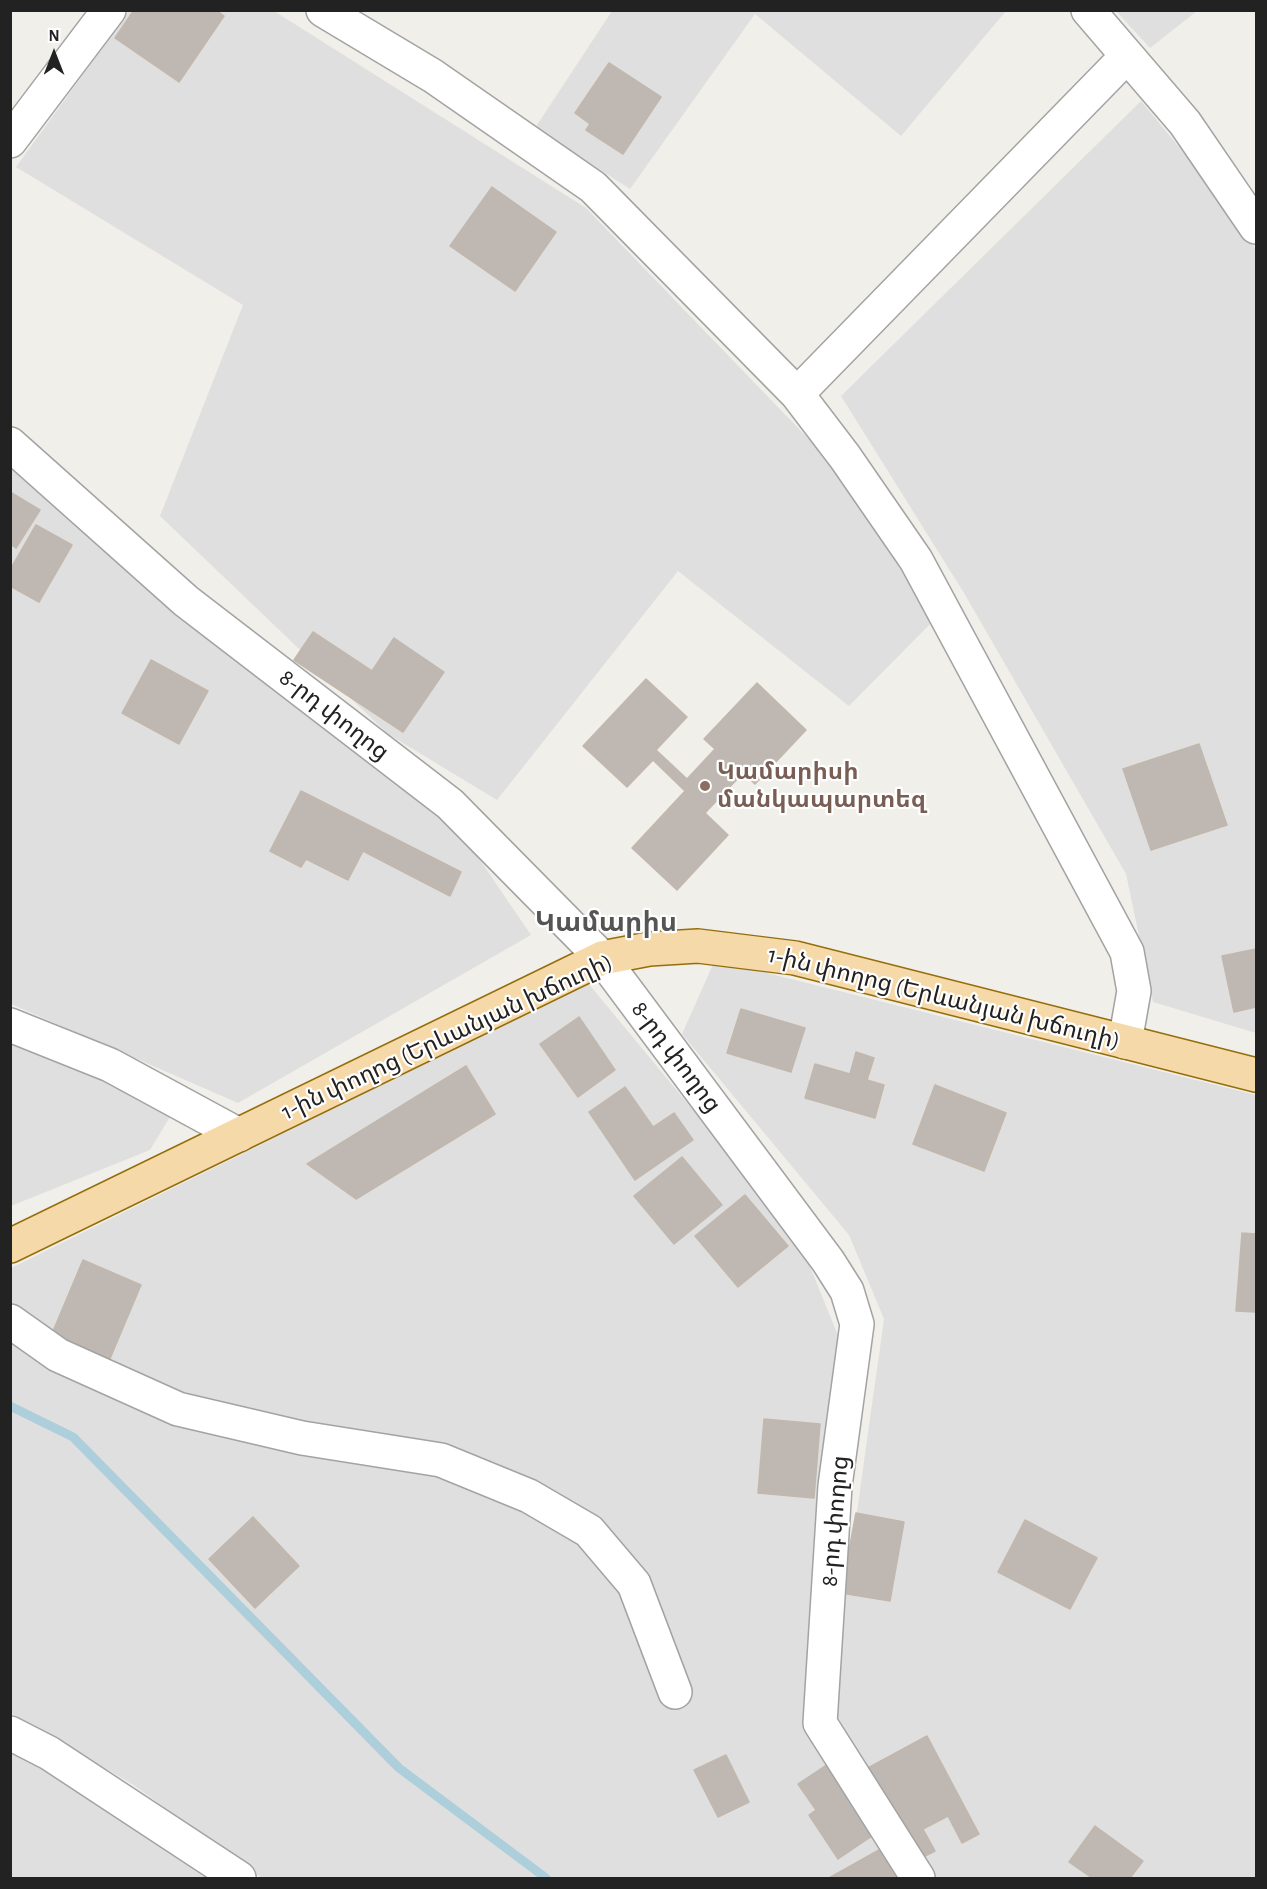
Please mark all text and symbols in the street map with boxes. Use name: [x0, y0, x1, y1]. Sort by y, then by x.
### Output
north arrow: [24, 24, 84, 84]
text: N: [48, 28, 60, 44]
street label: 8-րդ փողոց: [273, 663, 395, 767]
place label: Կամարիսի մանկապարտեզ: [717, 758, 926, 814]
marker: Կամարիսի մանկապարտեզ: [698, 779, 712, 793]
district label: Կամարիս: [535, 907, 677, 939]
street label: 1-ին փողոց (Երևանյան խճուղի): [765, 940, 1123, 1056]
street label: 1-ին փողոց (Երևանյան խճուղի): [277, 947, 617, 1127]
street label: 8-րդ փողոց: [625, 996, 727, 1118]
street label: 8-րդ փողոց: [815, 1454, 855, 1588]

